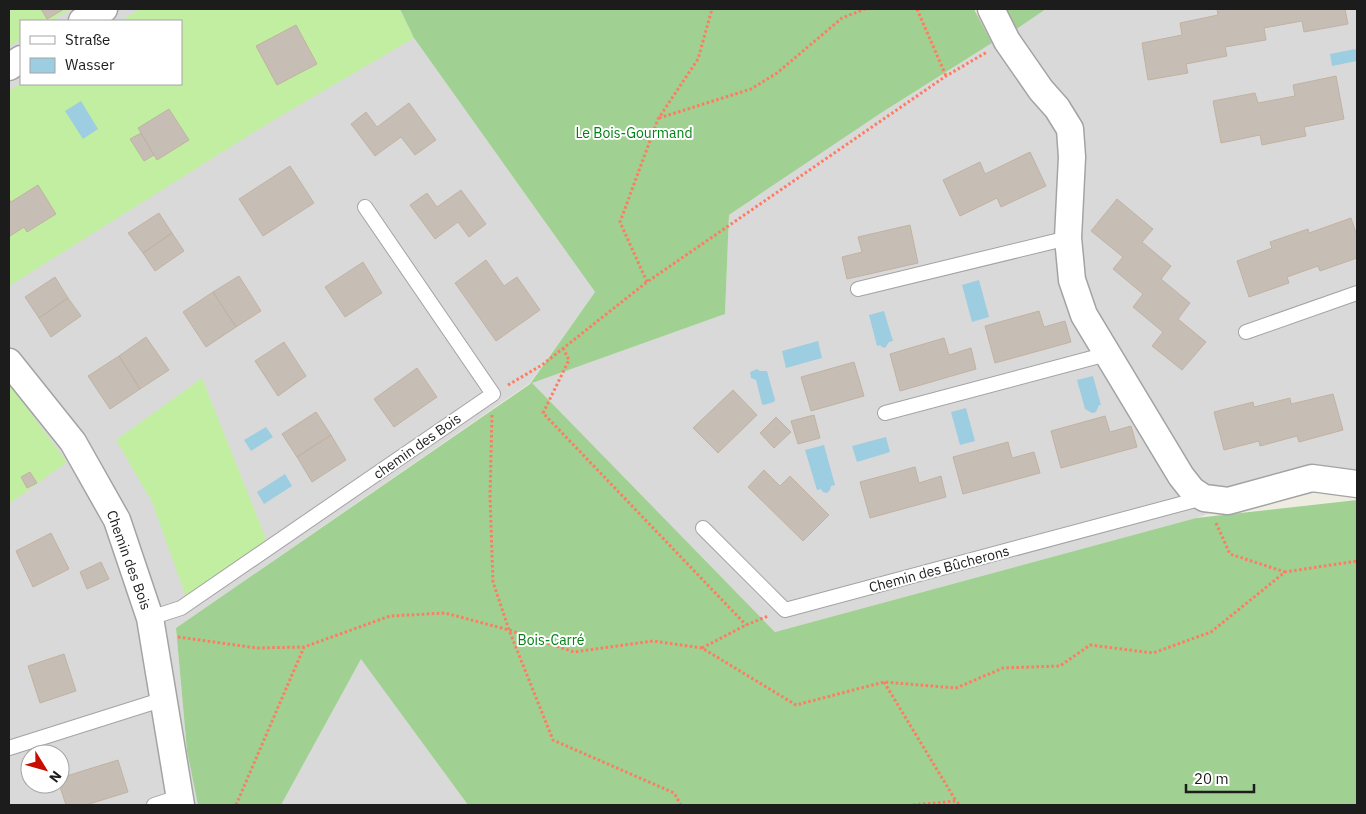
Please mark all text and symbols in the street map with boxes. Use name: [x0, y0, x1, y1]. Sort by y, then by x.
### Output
legend: [20, 20, 182, 85]
text: Straße: [65, 30, 110, 49]
text: Wasser: [65, 55, 115, 74]
park label: Le Bois-Gourmand: [575, 124, 693, 142]
street label: chemin des Bois: [370, 409, 464, 483]
street label: Chemin des Bois: [103, 508, 155, 612]
street label: Chemin des Bûcherons: [867, 542, 1011, 596]
park label: Bois-Carré: [517, 631, 585, 649]
north arrow: [20, 744, 70, 794]
scale bar: [1186, 762, 1254, 794]
text: N: [45, 767, 66, 786]
text: 20 m: [1194, 769, 1229, 788]

